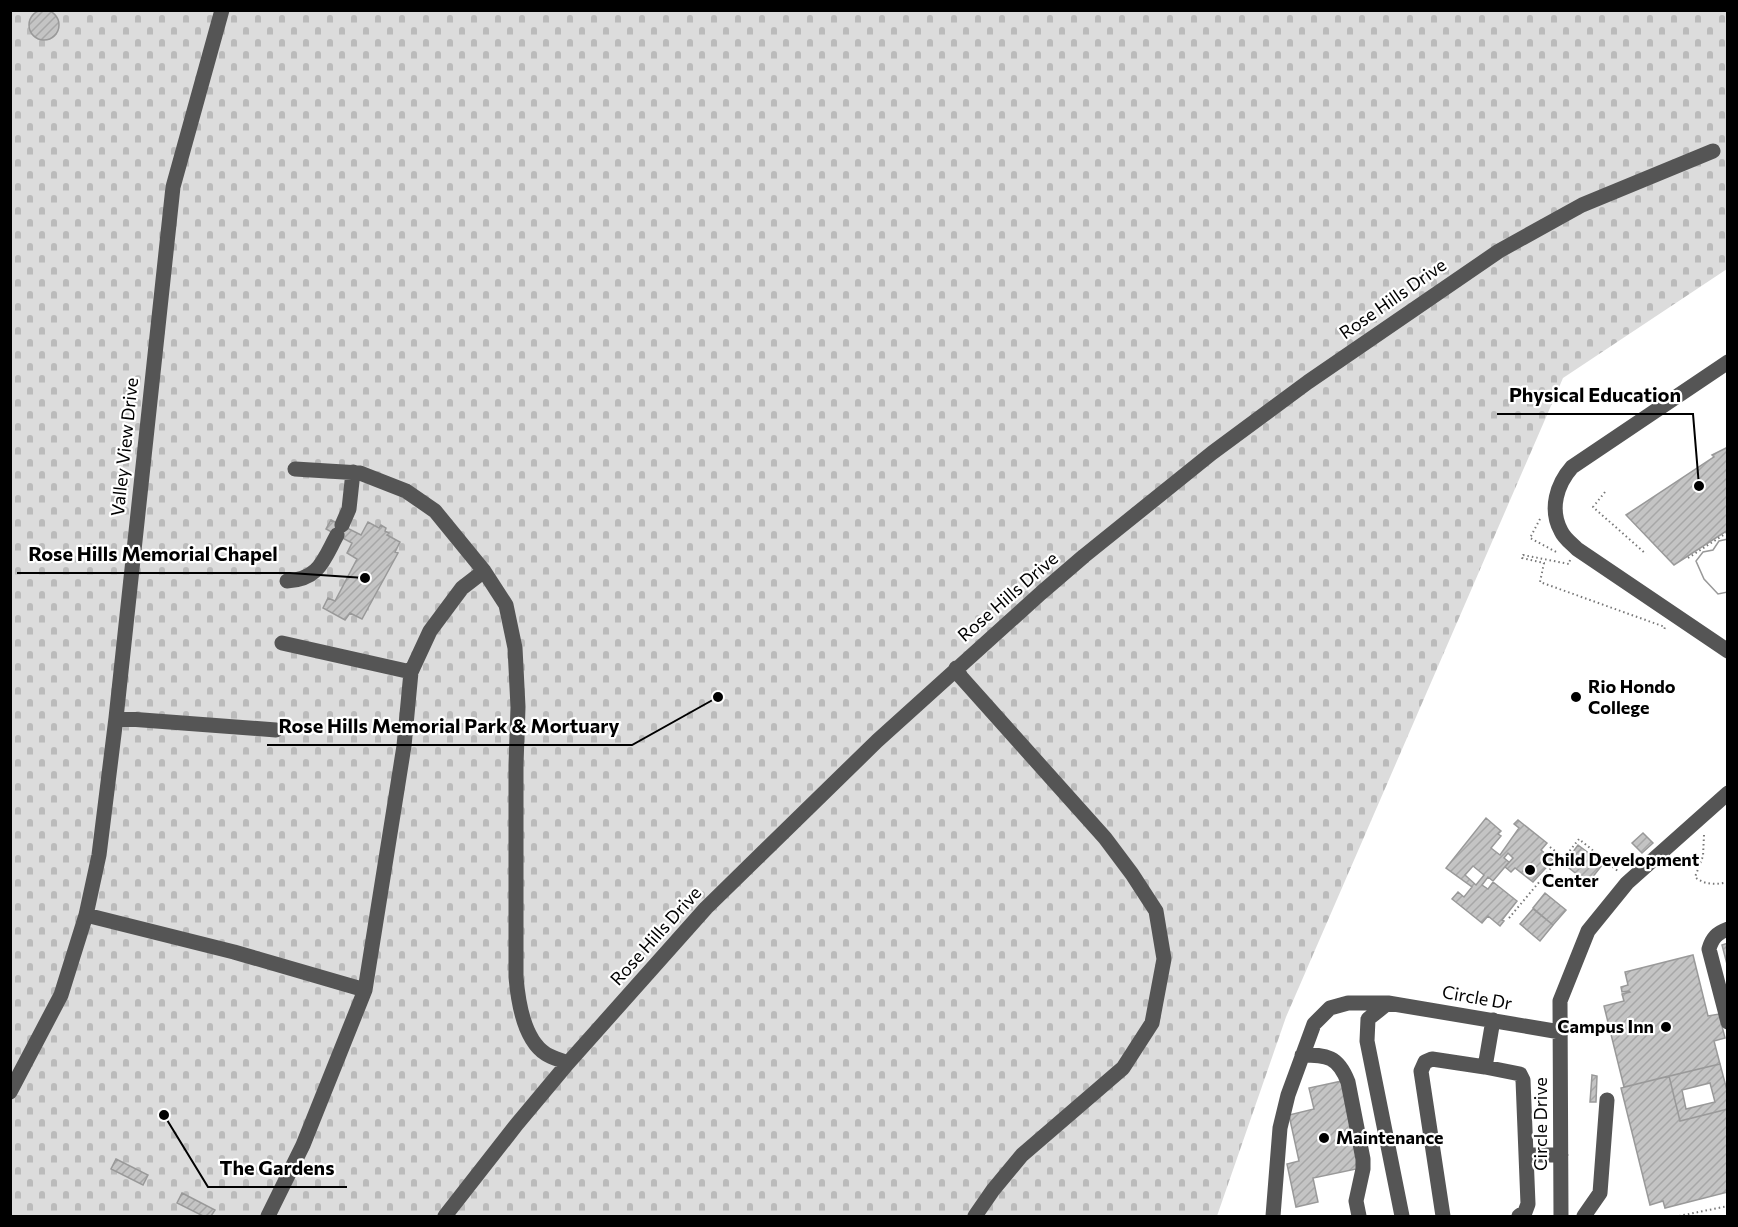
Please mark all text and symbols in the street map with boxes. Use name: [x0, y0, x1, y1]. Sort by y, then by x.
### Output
street label: Rose Hills Drive: [1335, 253, 1450, 343]
street label: Valley View Drive: [106, 376, 142, 517]
callout: Physical Education: [1497, 376, 1693, 414]
text: Physical Education: [1509, 382, 1681, 406]
callout: Rose Hills Memorial Chapel: [17, 535, 290, 573]
text: Rose Hills Memorial Chapel: [28, 541, 278, 565]
street label: Rose Hills Drive: [953, 547, 1062, 646]
place label: Rio Hondo College: [1588, 675, 1676, 718]
marker: Rio Hondo College: [1569, 690, 1583, 704]
callout: Rose Hills Memorial Park & Mortuary: [267, 707, 632, 745]
text: Rose Hills Memorial Park & Mortuary: [279, 713, 620, 737]
place label: Child Development Center: [1542, 848, 1700, 891]
marker: Child Development Center: [1523, 863, 1537, 877]
street label: Rose Hills Drive: [605, 881, 705, 989]
street label: Circle Dr: [1440, 980, 1514, 1014]
place label: Campus Inn: [1557, 1015, 1654, 1037]
marker: Campus Inn: [1659, 1020, 1673, 1034]
street label: Circle Drive: [1529, 1077, 1551, 1171]
place label: Maintenance: [1336, 1126, 1444, 1148]
marker: Maintenance: [1317, 1131, 1331, 1145]
callout: The Gardens: [208, 1149, 347, 1187]
text: The Gardens: [219, 1155, 335, 1179]

